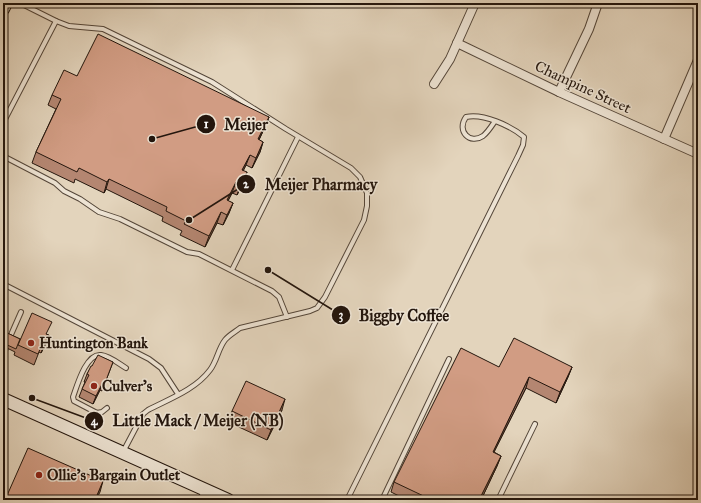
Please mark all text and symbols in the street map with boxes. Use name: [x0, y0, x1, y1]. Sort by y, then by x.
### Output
street label: Champine Street: [532, 57, 635, 117]
callout: Meijer: [196, 110, 276, 138]
text: Meijer: [224, 115, 269, 135]
text: 1: [204, 117, 209, 131]
callout: Meijer Pharmacy: [236, 170, 385, 198]
text: Meijer Pharmacy: [265, 175, 379, 195]
text: 2: [243, 177, 250, 191]
callout: Biggby Coffee: [331, 301, 457, 329]
text: Biggby Coffee: [359, 306, 449, 326]
text: 3: [339, 308, 344, 323]
place label: Huntington Bank: [39, 334, 149, 353]
marker: Huntington Bank: [26, 338, 36, 348]
place label: Culver's: [102, 377, 153, 395]
marker: Culver's: [89, 381, 99, 391]
callout: Little Mack / Meijer (NB): [84, 407, 291, 435]
text: Little Mack / Meijer (NB): [112, 411, 284, 431]
text: 4: [91, 414, 99, 429]
place label: Ollie's Bargain Outlet: [47, 466, 181, 485]
marker: Ollie's Bargain Outlet: [34, 470, 44, 480]

